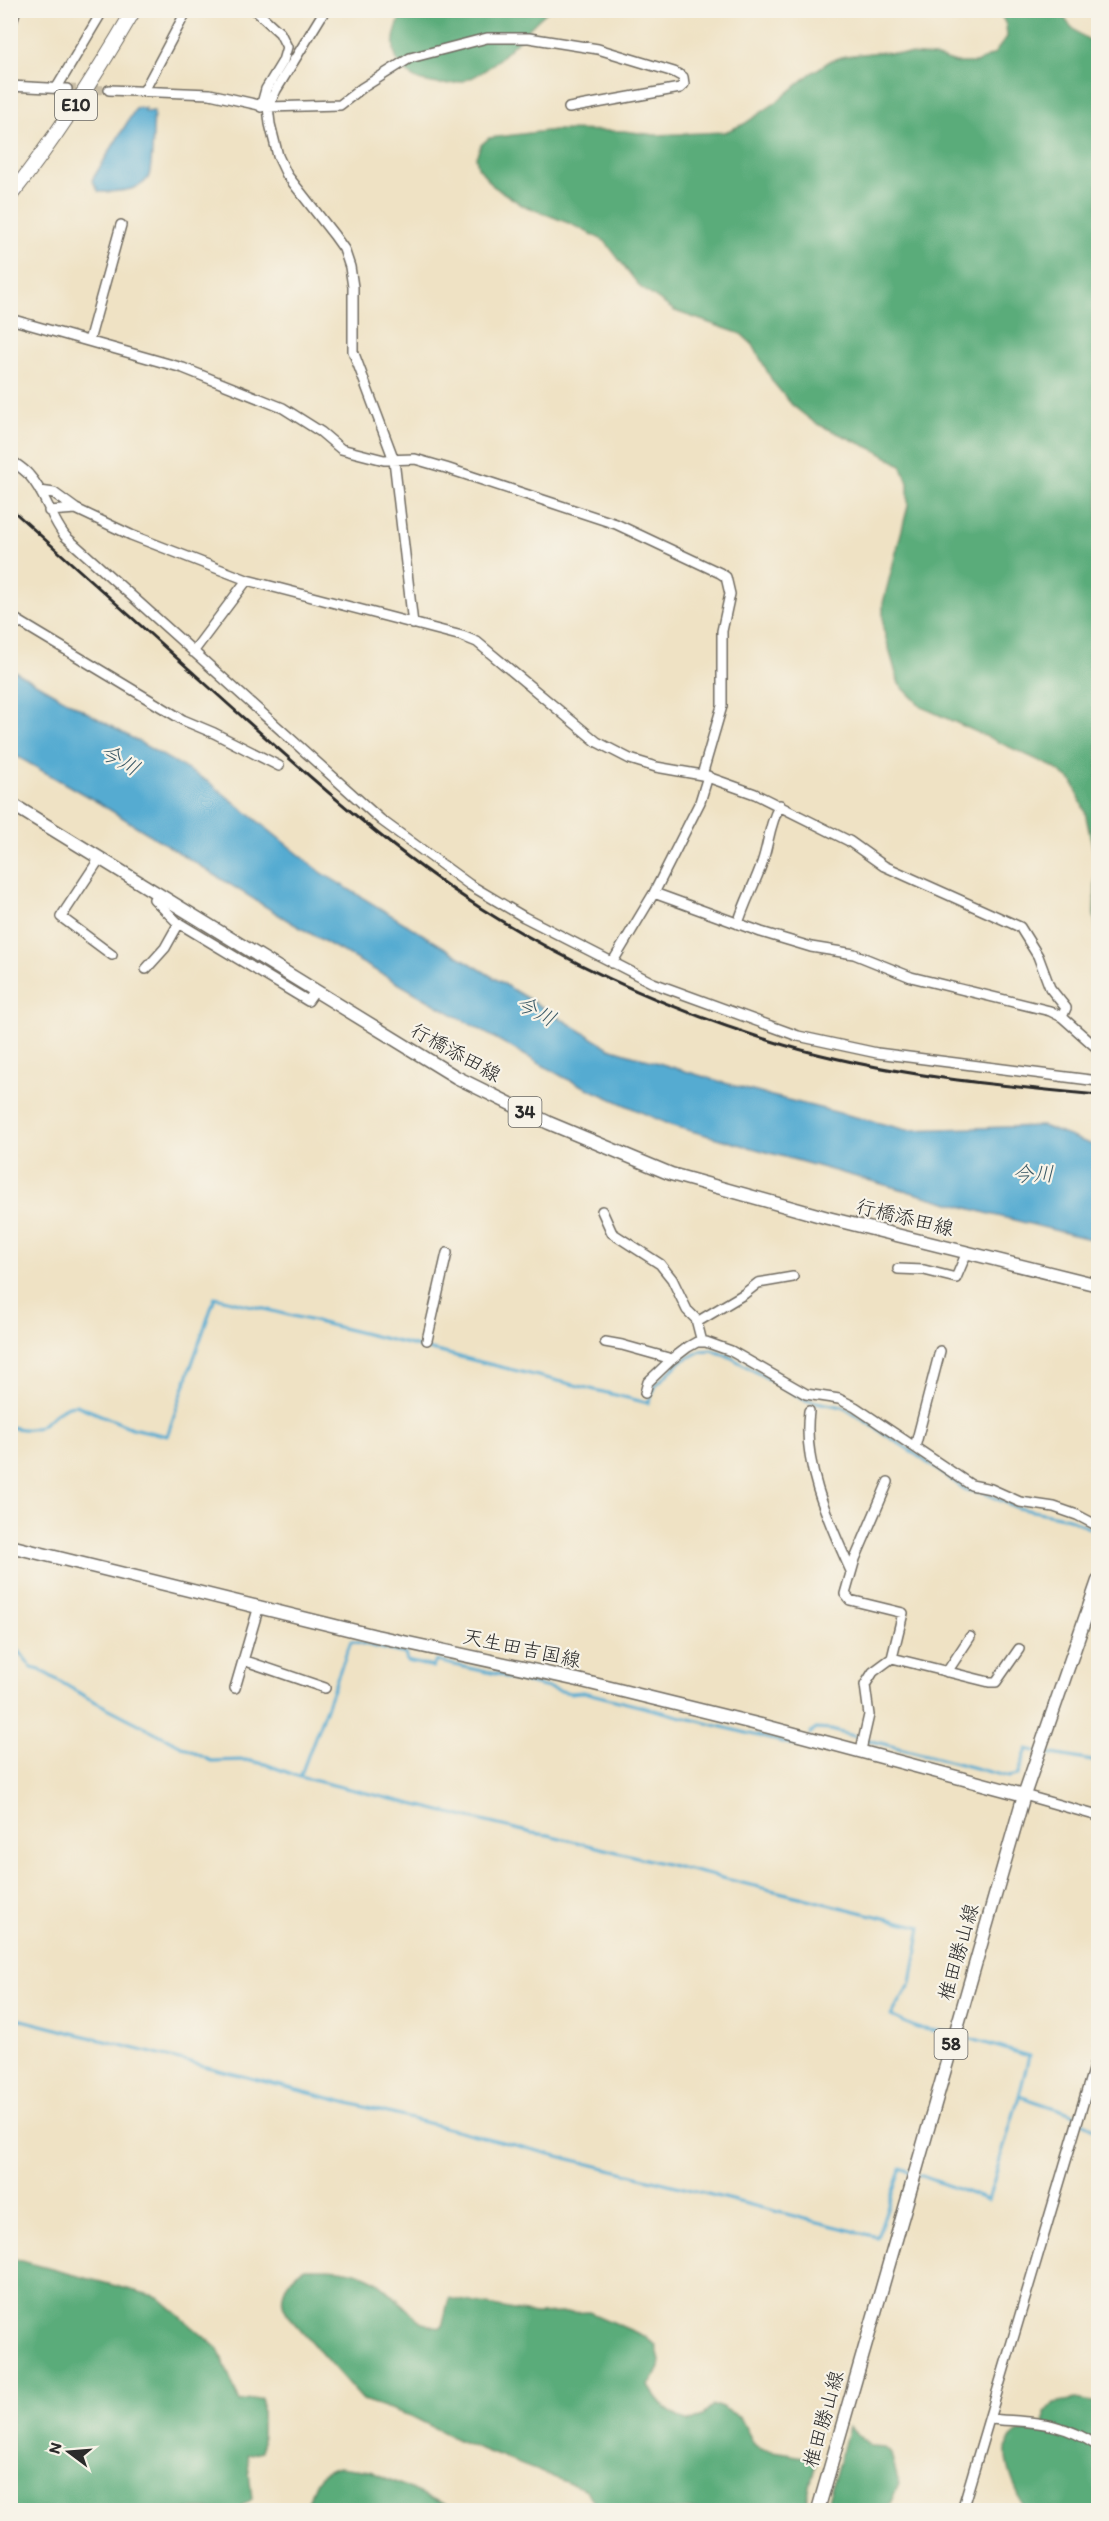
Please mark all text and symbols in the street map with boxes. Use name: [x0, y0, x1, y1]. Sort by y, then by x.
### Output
road number: E10: [55, 90, 97, 120]
water label: 今川: [96, 738, 145, 781]
water label: 今川: [512, 990, 561, 1031]
street label: 行橋添田線: [406, 1017, 506, 1087]
road number: 34: [508, 1097, 542, 1127]
water label: 今川: [1012, 1161, 1054, 1186]
street label: 行橋添田線: [854, 1193, 956, 1241]
street label: 天生田吉国線: [461, 1624, 583, 1672]
street label: 椎田勝山線: [933, 1901, 983, 2003]
road number: 58: [934, 2029, 968, 2059]
street label: 椎田勝山線: [798, 2368, 848, 2470]
north arrow: [39, 2422, 99, 2482]
text: N: [44, 2440, 66, 2456]

